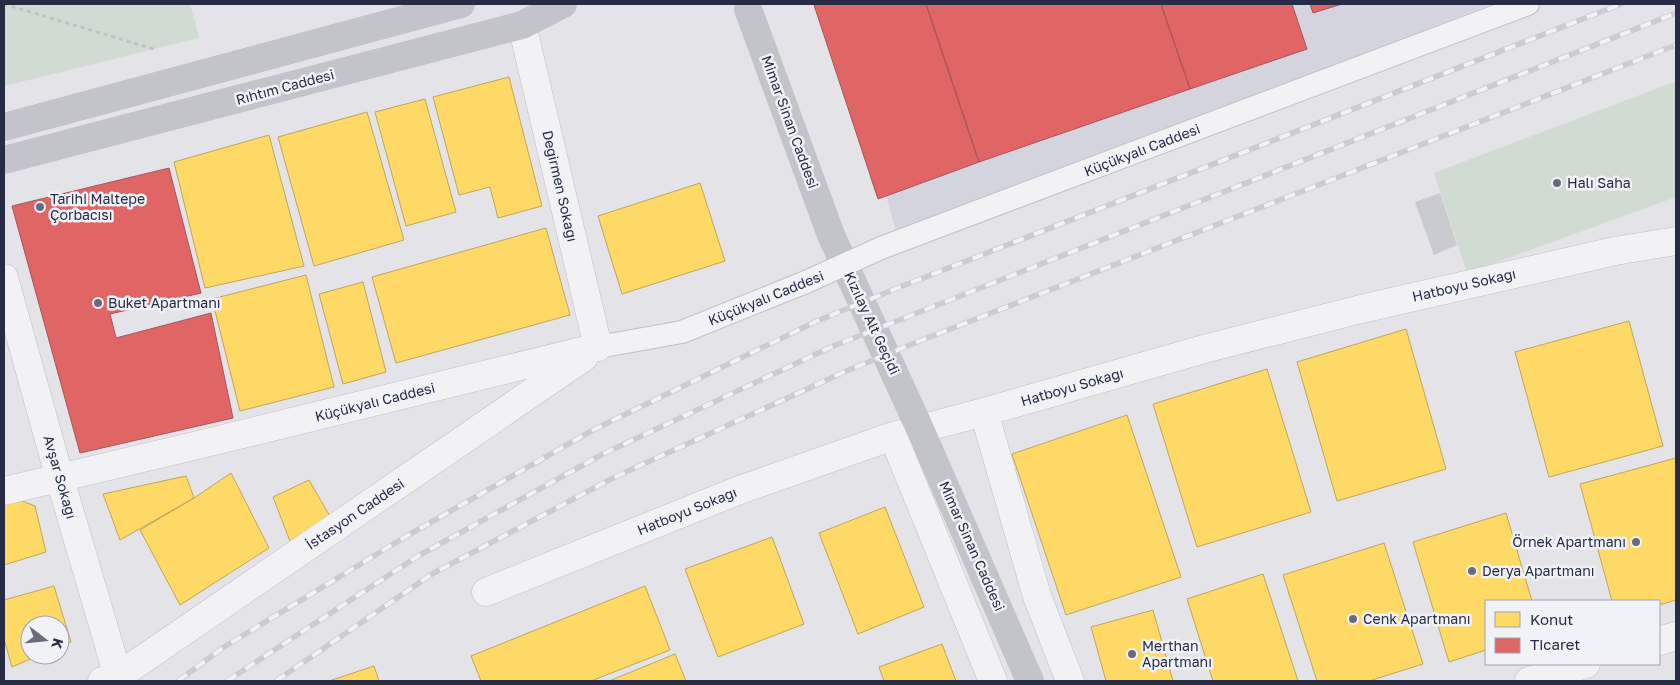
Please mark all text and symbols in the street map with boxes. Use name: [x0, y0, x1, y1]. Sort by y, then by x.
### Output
street label: Mimar Sinan Caddesi: [758, 53, 822, 191]
street label: Rıhtım Caddesi: [234, 65, 336, 108]
street label: Küçükyalı Caddesi: [1081, 120, 1202, 180]
street label: Değirmen Sokağı: [539, 129, 582, 243]
place label: Halı Saha: [1567, 174, 1631, 191]
marker: Halı Saha: [1551, 177, 1563, 189]
place label: Tarihi Maltepe Çorbacısı: [50, 190, 145, 223]
marker: Tarihi Maltepe Çorbacısı: [34, 201, 46, 213]
street label: Hatboyu Sokağı: [1410, 264, 1517, 305]
street label: Küçükyalı Caddesi: [706, 267, 826, 328]
street label: Kızılay Alt Geçidi: [841, 268, 904, 377]
place label: Buket Apartmanı: [108, 294, 221, 311]
marker: Buket Apartmanı: [92, 297, 104, 309]
street label: Hatboyu Sokağı: [1019, 364, 1125, 409]
street label: Küçükyalı Caddesi: [313, 378, 437, 425]
street label: Avşar Sokağı: [40, 433, 81, 521]
street label: İstasyon Caddesi: [302, 474, 407, 553]
street label: Mimar Sinan Caddesi: [936, 478, 1009, 613]
street label: Hatboyu Sokağı: [635, 483, 739, 538]
place label: Örnek Apartmanı: [1512, 533, 1626, 550]
marker: Örnek Apartmanı: [1630, 536, 1642, 548]
place label: Derya Apartmanı: [1482, 562, 1595, 579]
marker: Derya Apartmanı: [1466, 565, 1478, 577]
legend: [1485, 600, 1660, 665]
place label: Cenk Apartmanı: [1363, 610, 1471, 627]
text: Konut: [1530, 610, 1573, 628]
marker: Cenk Apartmanı: [1347, 613, 1359, 625]
north arrow: [20, 615, 70, 665]
text: Ticaret: [1530, 635, 1580, 653]
text: K: [48, 636, 68, 651]
place label: Merthan Apartmanı: [1142, 637, 1212, 670]
marker: Merthan Apartmanı: [1126, 648, 1138, 660]

